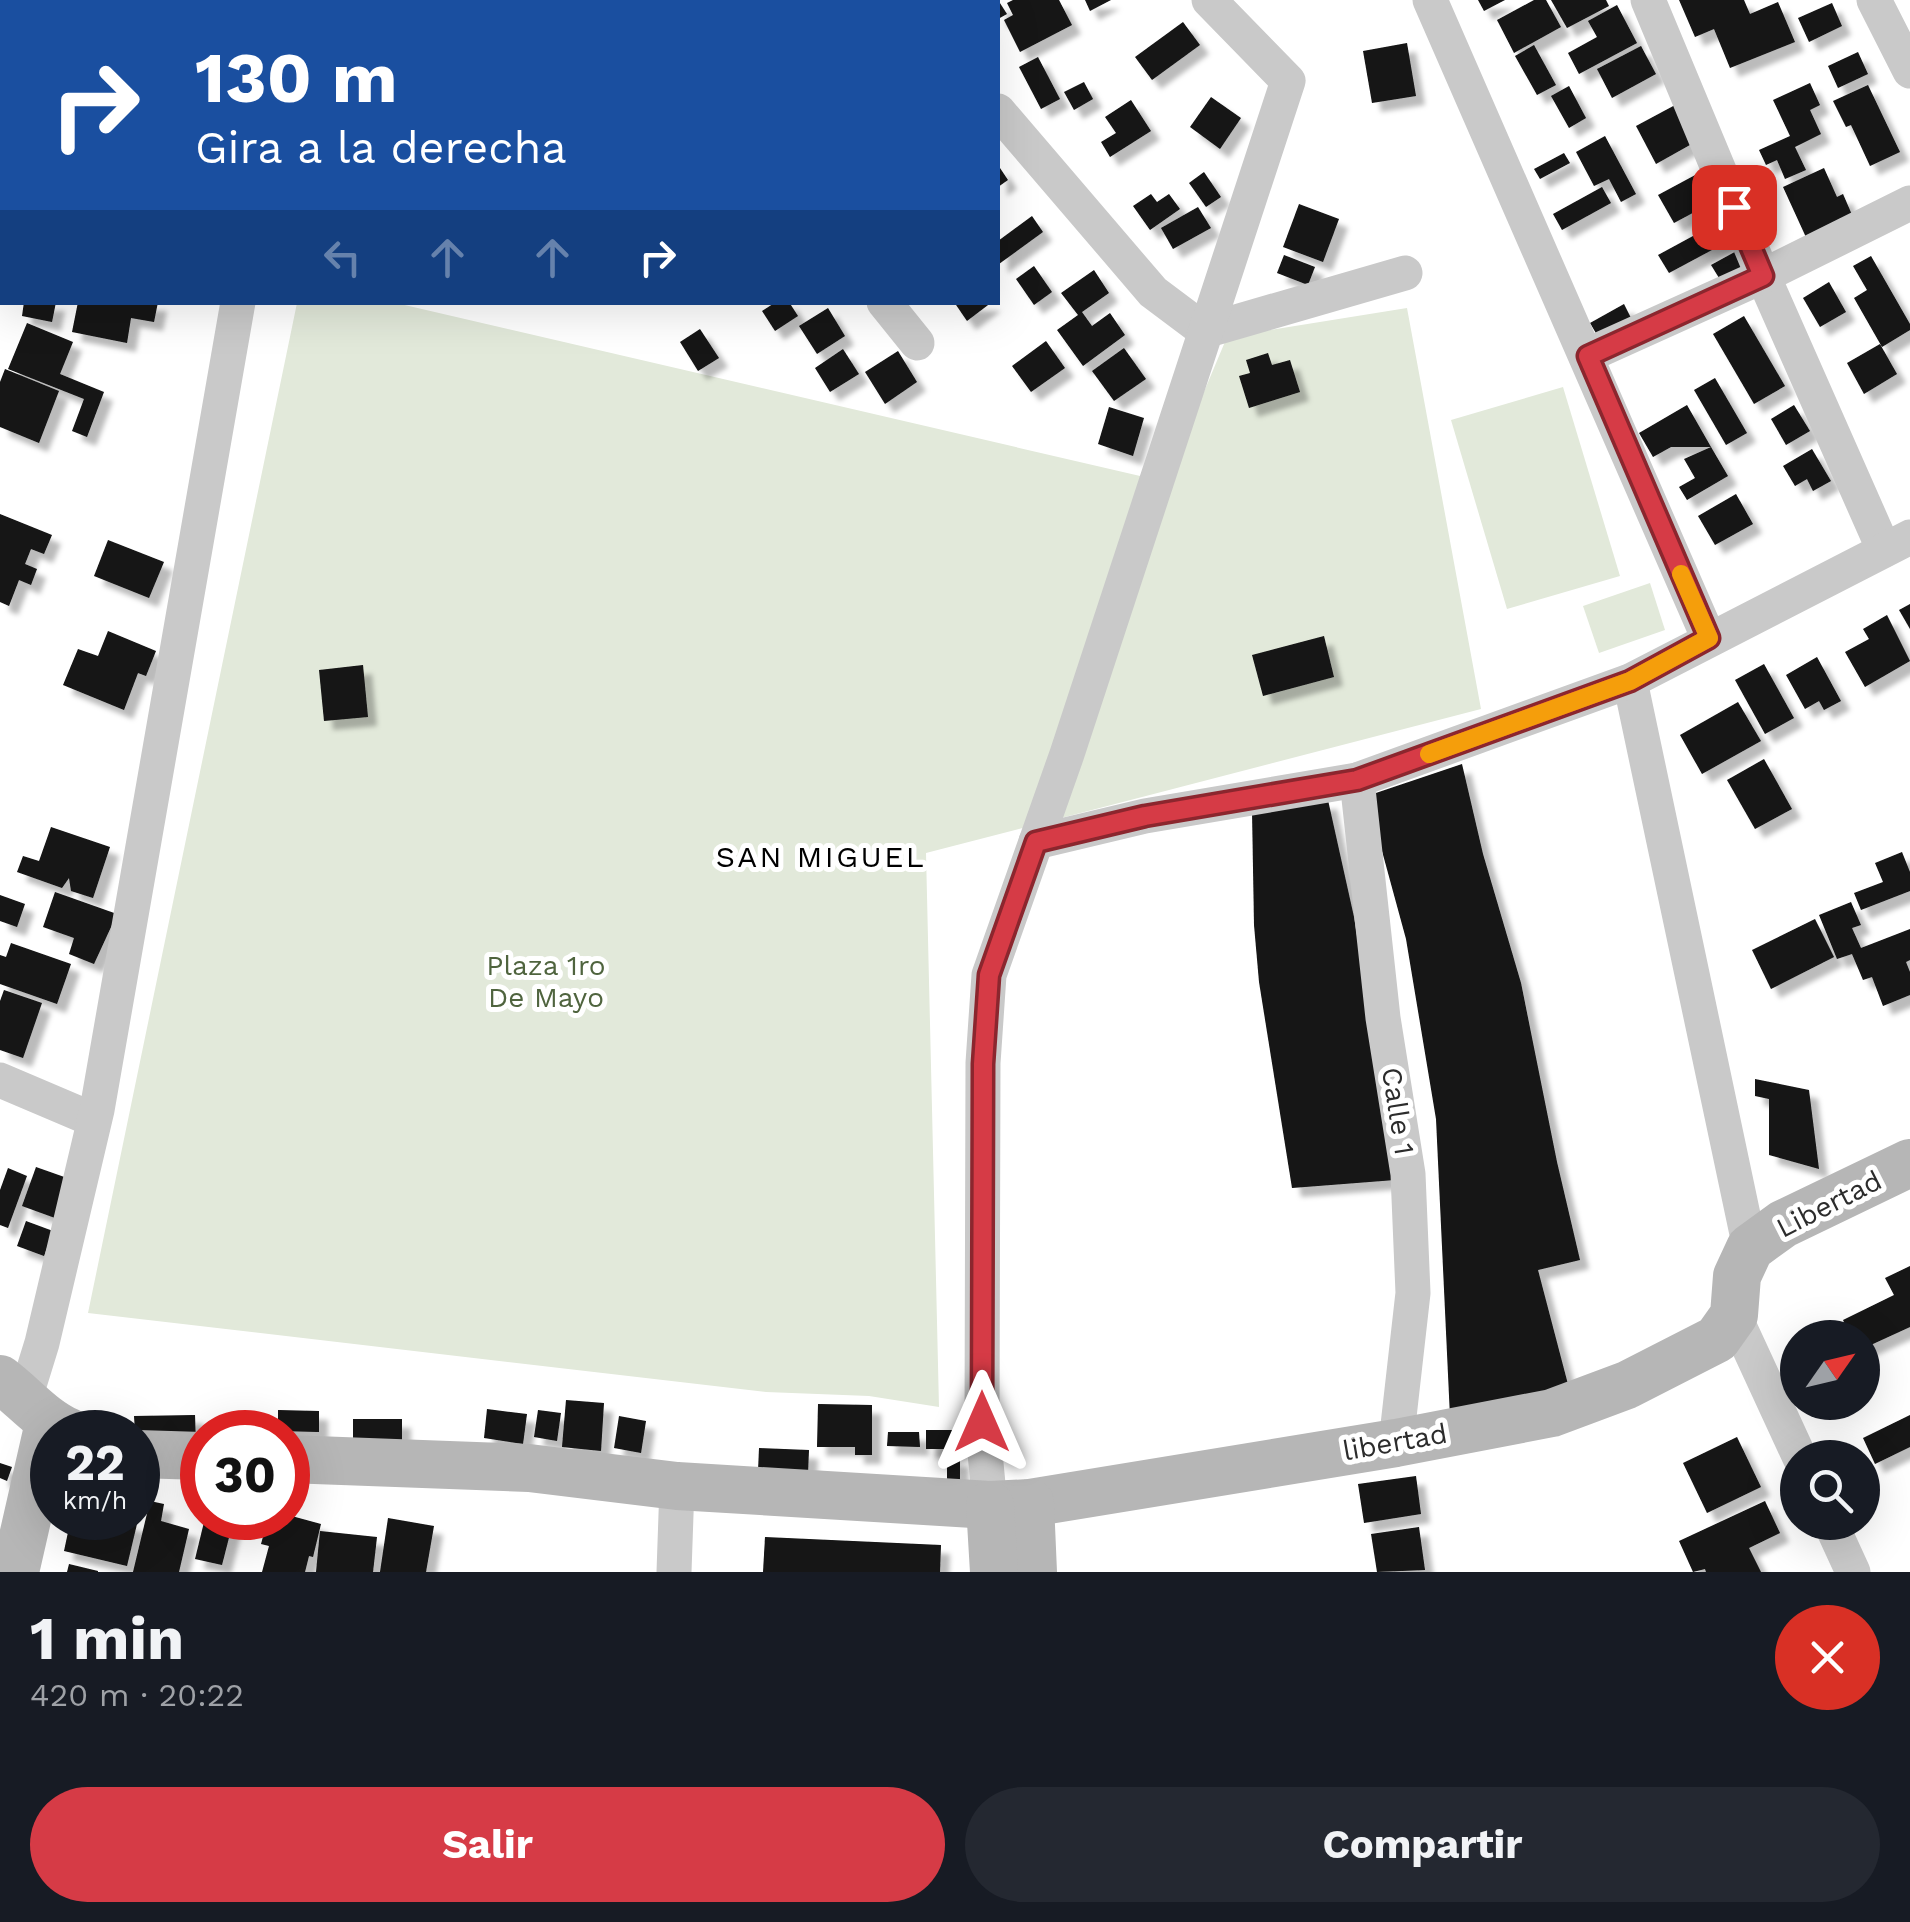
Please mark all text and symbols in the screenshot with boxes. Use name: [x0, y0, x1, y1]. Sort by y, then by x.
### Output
text: 130 m: [195, 37, 398, 119]
icon: right: [30, 40, 160, 170]
text: Gira a la derecha: [195, 121, 567, 174]
pin: [1692, 165, 1777, 250]
icon: arrive: [1707, 180, 1762, 235]
icon: left: [315, 230, 370, 285]
icon: ahead: [420, 230, 475, 285]
icon: ahead: [525, 230, 580, 285]
icon: right: [630, 230, 685, 285]
district label: SAN MIGUEL: [716, 839, 926, 874]
park label: Plaza 1ro De Mayo: [486, 949, 606, 1014]
street label: Calle 1: [1375, 1065, 1421, 1157]
street label: Libertad: [1771, 1164, 1887, 1244]
north arrow: [1780, 1320, 1880, 1420]
map controls: [1780, 1320, 1880, 1540]
position arrow: [930, 1370, 1034, 1474]
speed limit sign: 30: [180, 1410, 310, 1540]
street label: libertad: [1340, 1417, 1450, 1467]
text: 22: [65, 1433, 125, 1492]
button: search: [1780, 1440, 1880, 1540]
text: km/h: [63, 1486, 127, 1515]
text: 1 min: [30, 1603, 184, 1674]
button: close: [1775, 1605, 1880, 1710]
text: 420 m · 20:22: [30, 1676, 244, 1714]
button: Salir: [30, 1787, 945, 1902]
button: Compartir: [965, 1787, 1880, 1902]

